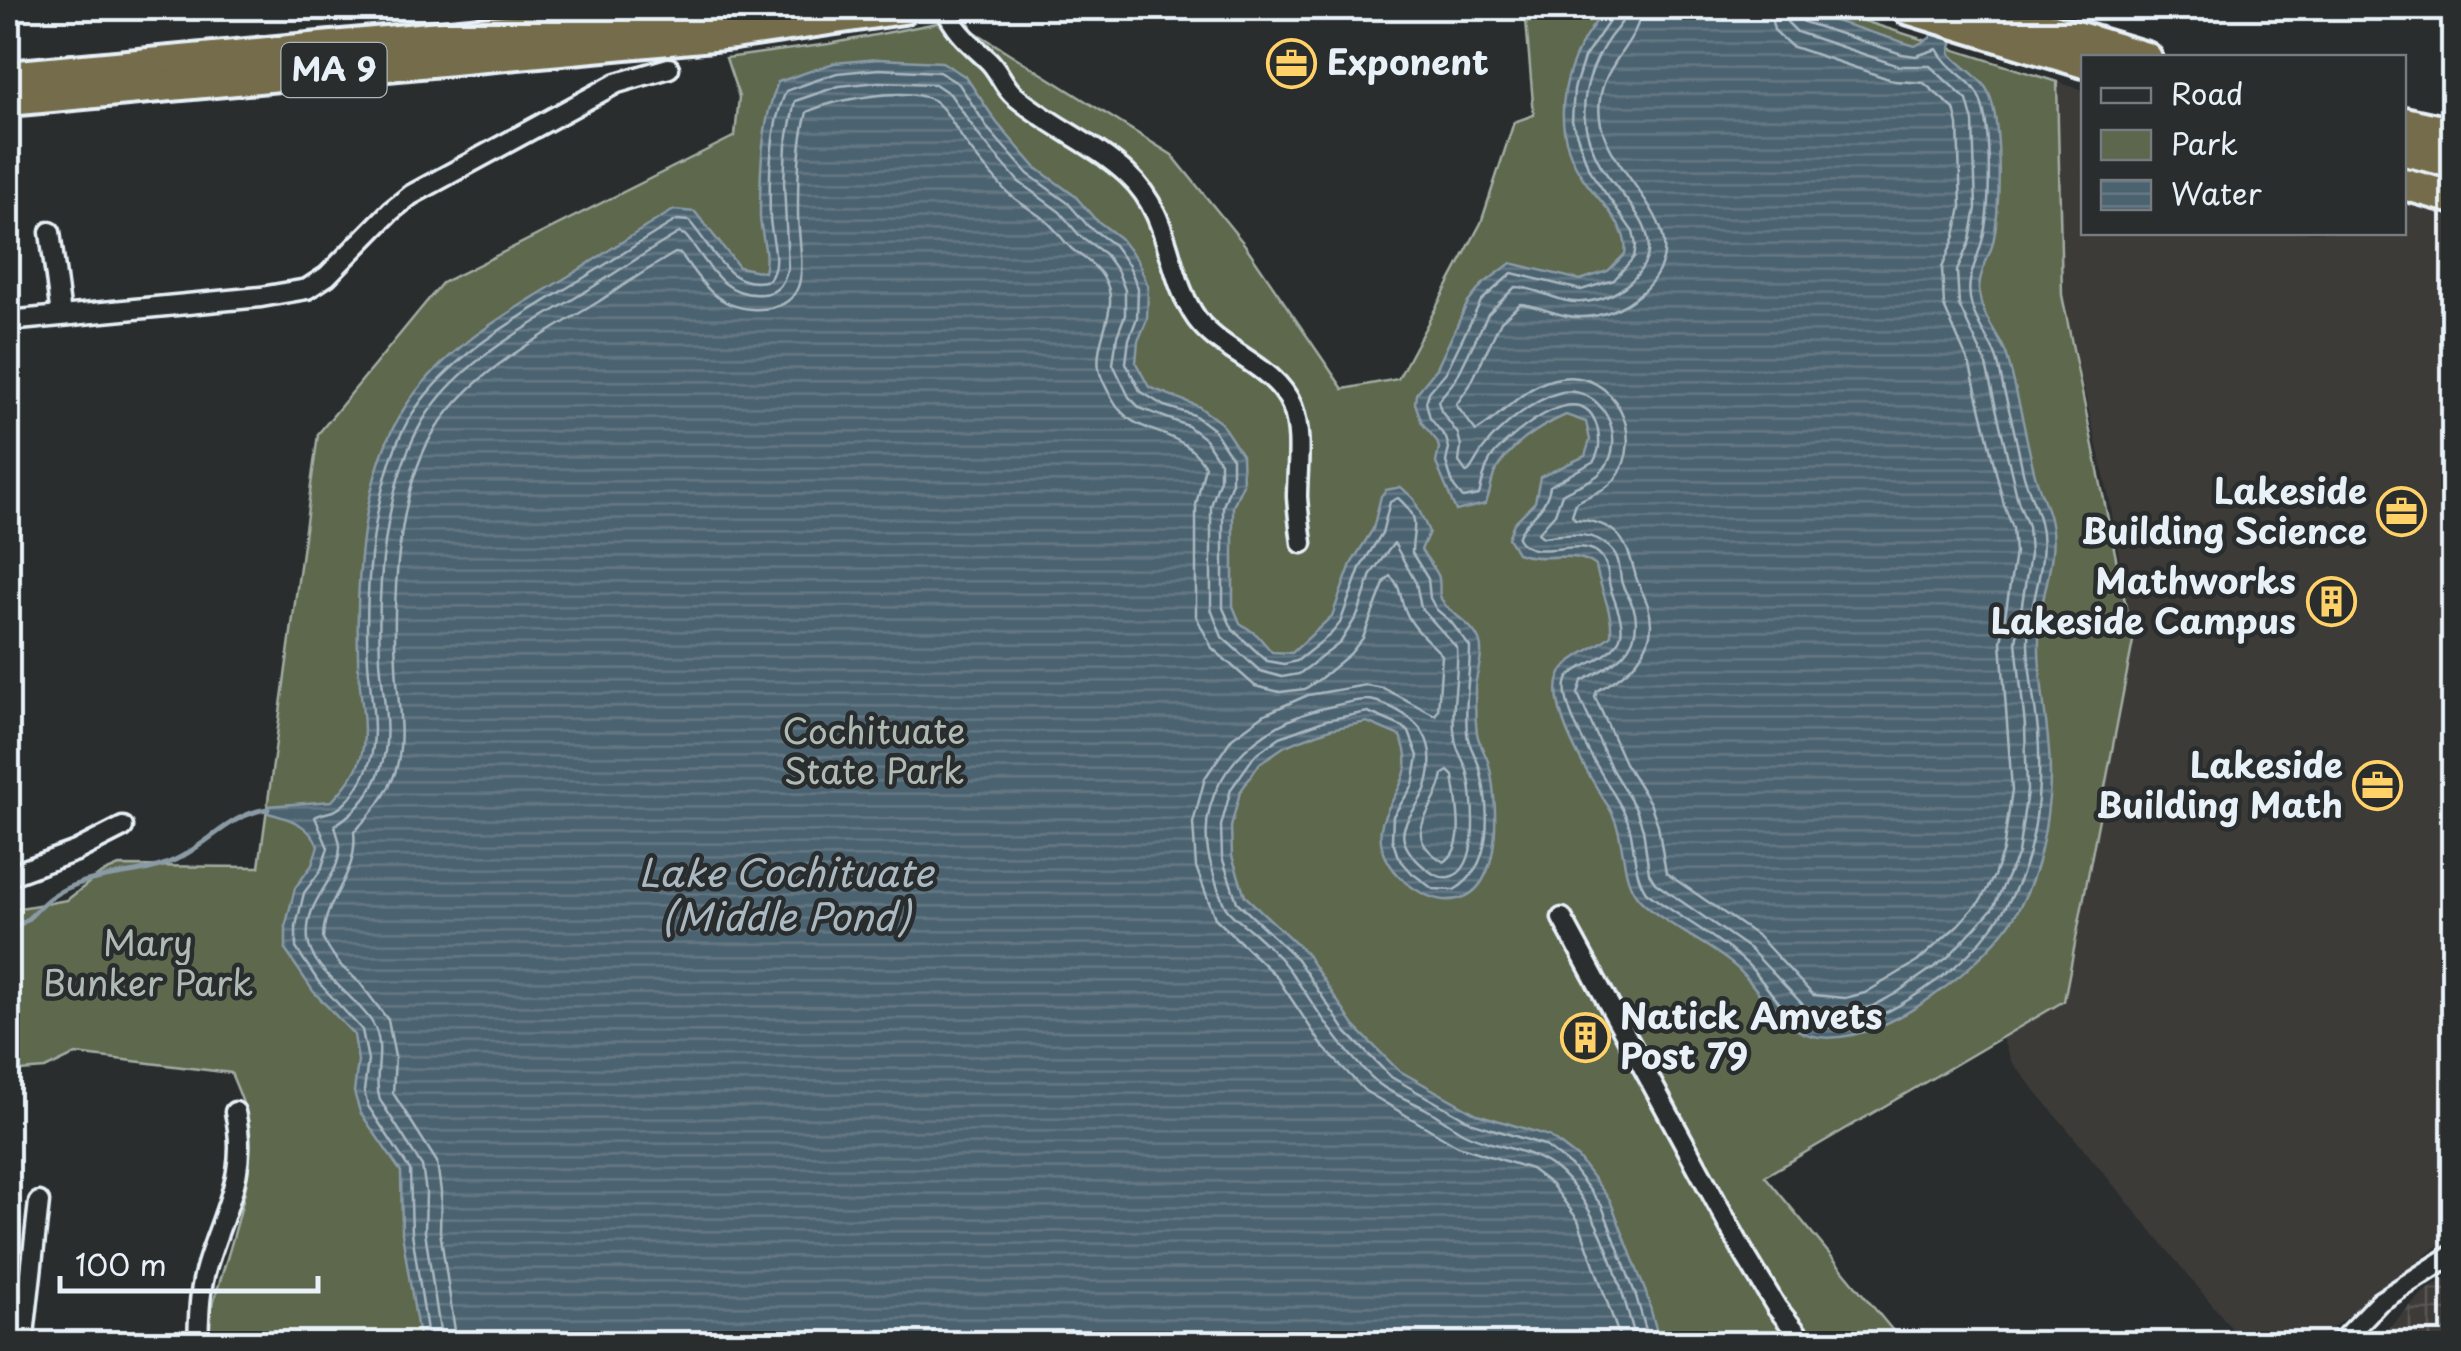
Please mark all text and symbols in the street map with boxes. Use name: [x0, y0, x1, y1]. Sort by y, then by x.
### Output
place label: Exponent: [1327, 34, 1489, 87]
office icon: Exponent: [1266, 37, 1318, 89]
road number: MA 9: [282, 43, 386, 97]
legend: [2081, 55, 2406, 235]
text: Road: [2171, 70, 2244, 115]
text: Park: [2171, 120, 2238, 165]
text: Water: [2171, 170, 2262, 215]
place label: Lakeside Building Science: [2081, 463, 2367, 556]
office icon: Lakeside Building Science: [2376, 486, 2428, 538]
place label: Mathworks Lakeside Campus: [1991, 553, 2296, 646]
building icon: Mathworks Lakeside Campus: [2305, 576, 2357, 628]
park label: Cochituate State Park: [782, 703, 966, 796]
place label: Lakeside Building Math: [2096, 737, 2343, 830]
office icon: Lakeside Building Math: [2352, 760, 2404, 812]
water label: Lake Cochituate (Middle Pond): [639, 843, 935, 944]
park label: Mary Bunker Park: [43, 915, 253, 1008]
place label: Natick Amvets Post 79: [1620, 988, 1883, 1081]
building icon: Natick Amvets Post 79: [1559, 1011, 1611, 1063]
scale bar: [60, 1231, 318, 1293]
text: 100 m: [75, 1241, 167, 1286]

